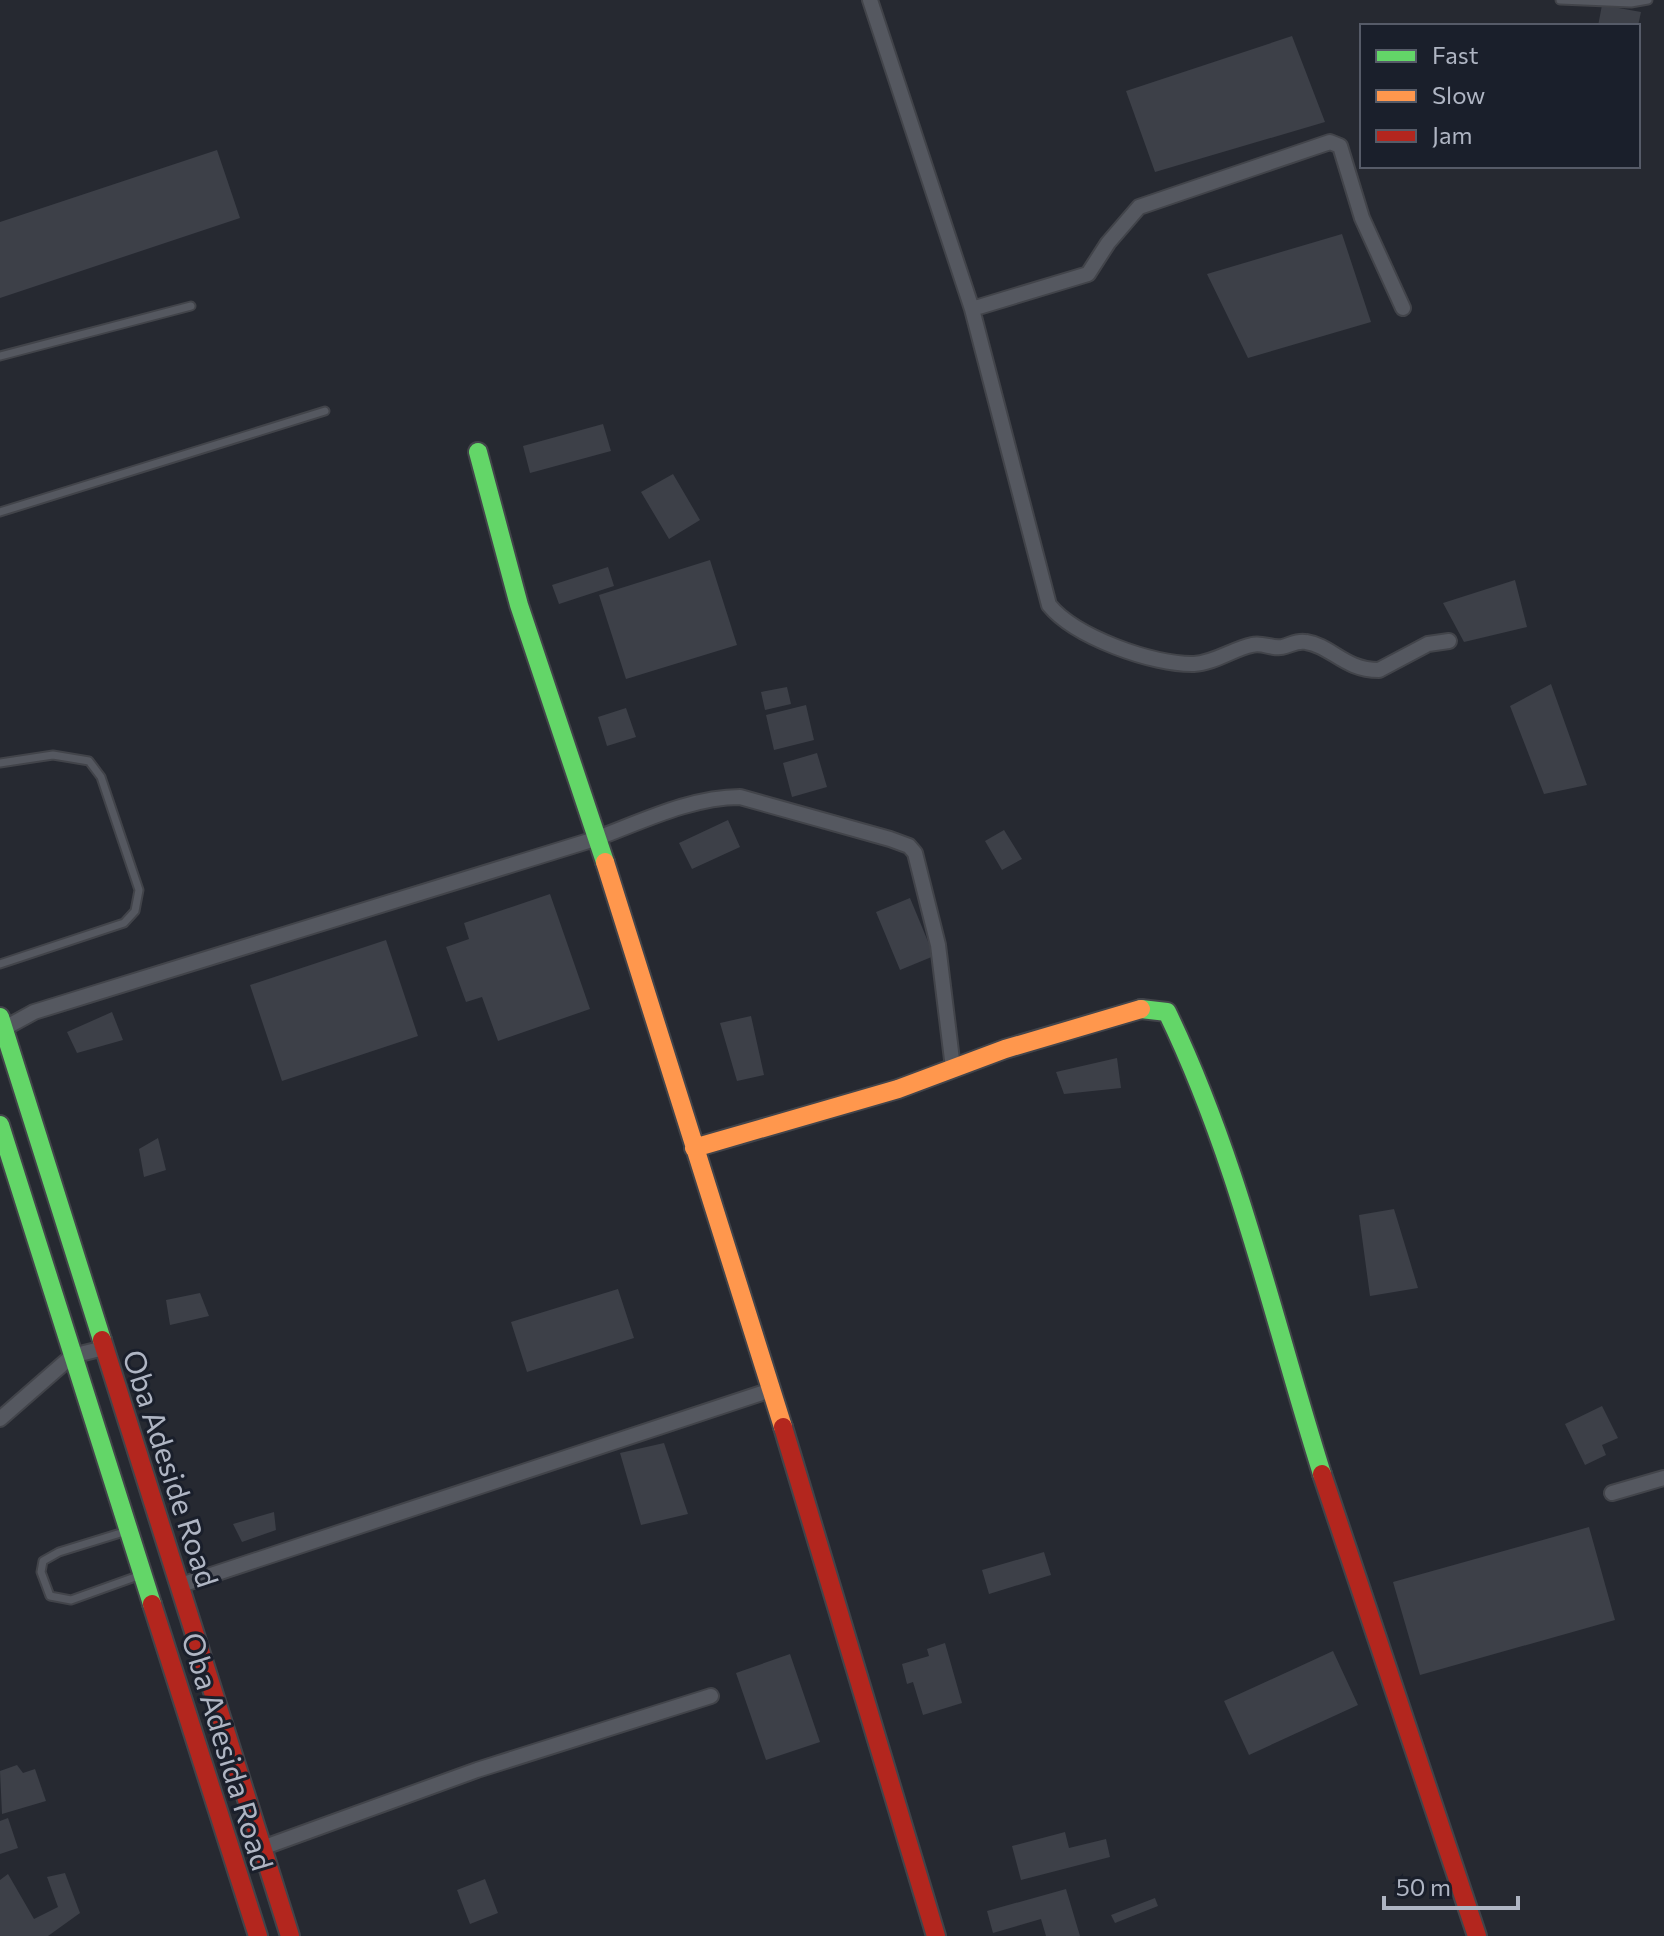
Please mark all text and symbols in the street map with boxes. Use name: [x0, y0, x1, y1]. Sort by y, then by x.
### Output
legend: [1360, 24, 1640, 168]
text: Fast: [1432, 40, 1479, 69]
text: Slow: [1432, 80, 1485, 109]
text: Jam: [1432, 120, 1472, 149]
street label: Oba Adeside Road: [116, 1345, 228, 1591]
street label: Oba Adesida Road: [175, 1627, 283, 1875]
scale bar: [1384, 1860, 1518, 1910]
text: 50 m: [1396, 1872, 1451, 1901]

